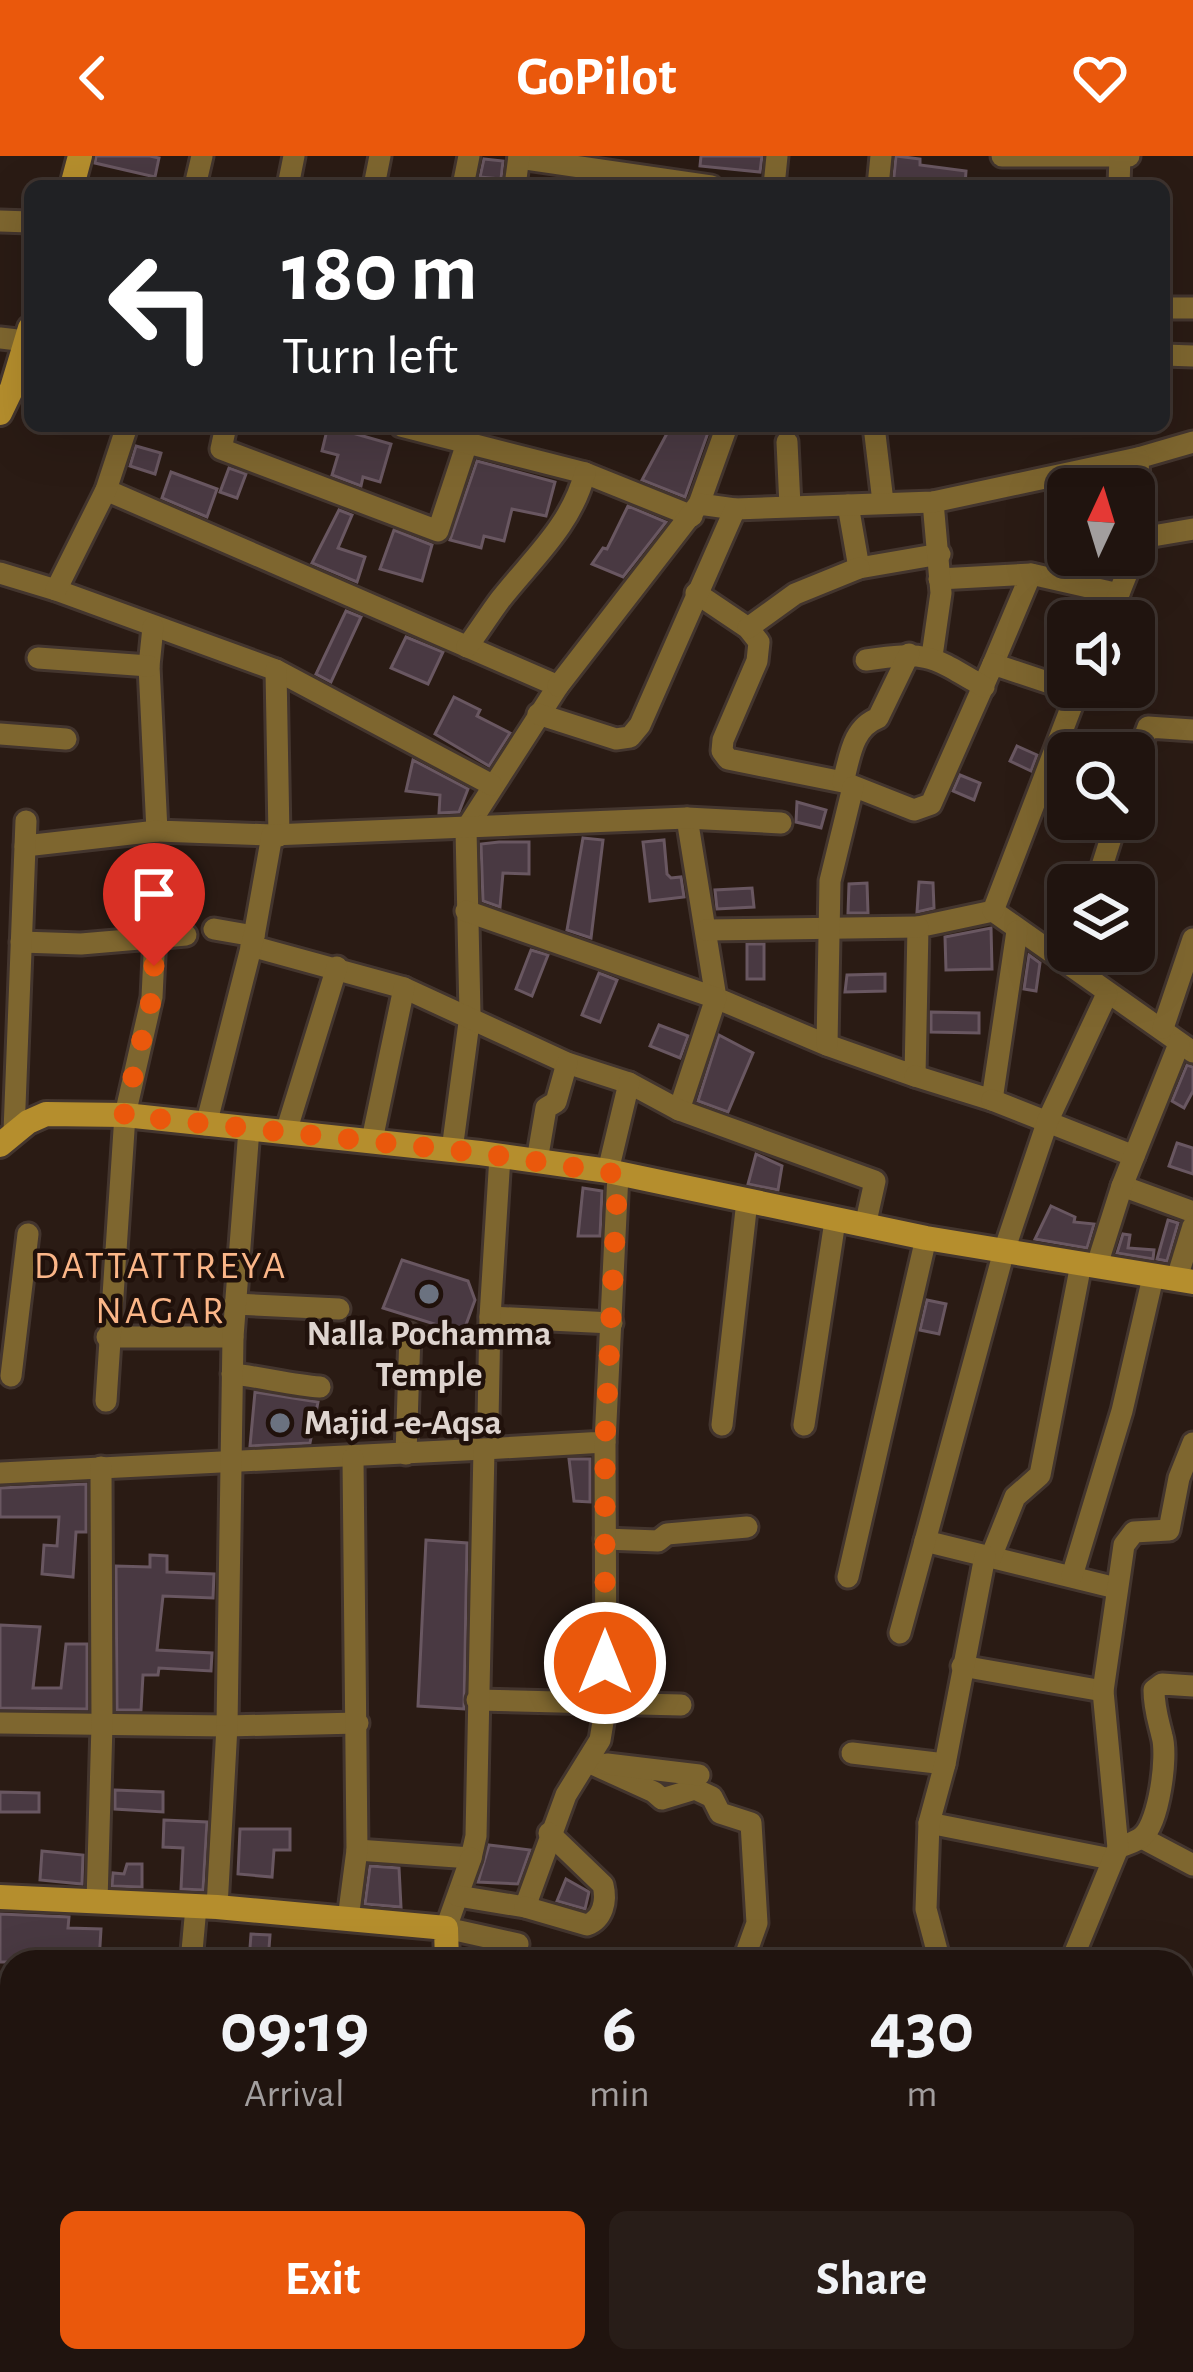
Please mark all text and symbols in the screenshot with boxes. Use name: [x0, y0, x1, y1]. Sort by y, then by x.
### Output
icon: back: [60, 45, 126, 111]
icon: heart: [1067, 45, 1133, 111]
text: GoPilot: [516, 51, 677, 105]
icon: left: [84, 228, 240, 384]
text: 180 m: [282, 232, 478, 316]
text: Turn left: [282, 330, 458, 384]
north arrow: [1047, 468, 1155, 576]
map controls: [1047, 468, 1155, 972]
button: sound: [1047, 600, 1155, 708]
button: search: [1047, 732, 1155, 840]
pin: [103, 843, 205, 966]
icon: arrive: [121, 861, 187, 927]
button: layers: [1047, 864, 1155, 972]
district label: DATTATTREYA NAGAR: [34, 1247, 288, 1331]
marker: Nalla Pochamma Temple: [416, 1281, 442, 1307]
place label: Nalla Pochamma Temple: [306, 1316, 552, 1393]
place label: Majid -e-Aqsa: [304, 1405, 502, 1441]
marker: Majid -e-Aqsa: [267, 1410, 293, 1436]
position arrow: [542, 1600, 668, 1726]
text: 09:19: [220, 1993, 369, 2065]
text: 6: [602, 1993, 637, 2065]
text: 430: [869, 1993, 974, 2065]
text: Arrival: [244, 2075, 345, 2114]
text: min: [589, 2075, 650, 2114]
text: m: [906, 2075, 937, 2114]
button: Exit: [60, 2211, 585, 2349]
button: Share: [609, 2211, 1134, 2349]

